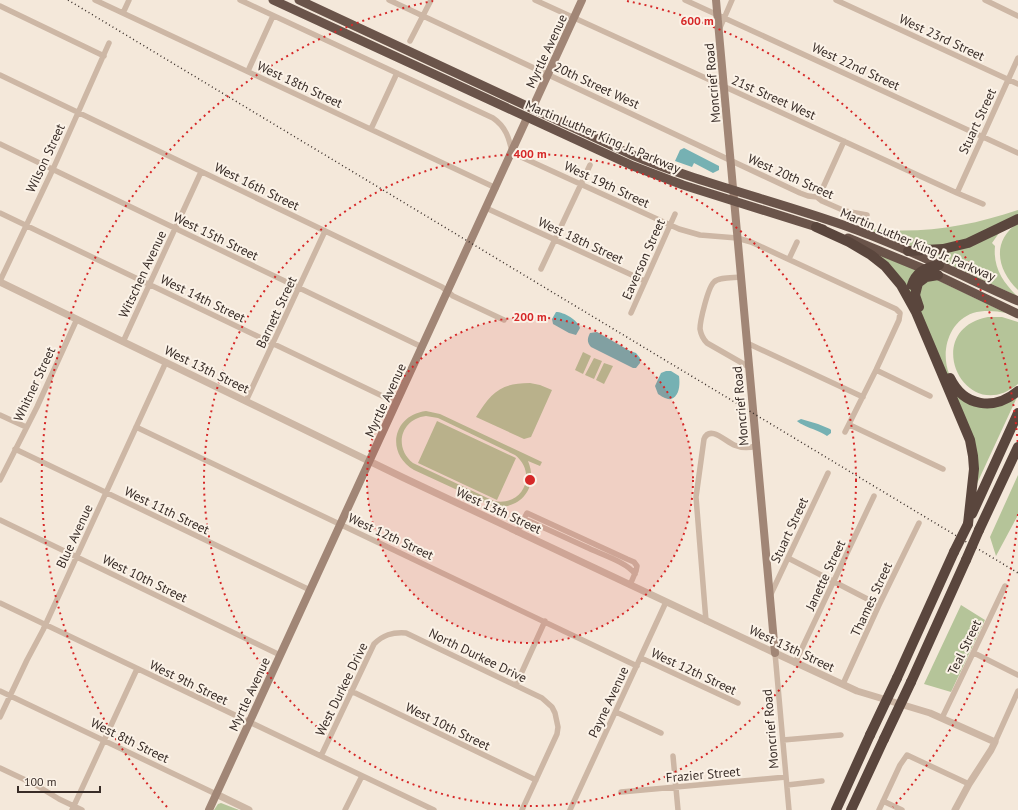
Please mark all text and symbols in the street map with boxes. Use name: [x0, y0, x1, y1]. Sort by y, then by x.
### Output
street label: West 23rd Street: [896, 10, 988, 65]
street label: Myrtle Avenue: [522, 12, 571, 91]
text: 600 m: [680, 13, 714, 28]
street label: West 22nd Street: [809, 39, 903, 95]
street label: Moncrief Road: [701, 42, 724, 123]
street label: West 18th Street: [254, 57, 346, 112]
street label: 20th Street West: [551, 58, 643, 113]
street label: 21st Street West: [729, 71, 819, 124]
street label: Stuart Street: [955, 85, 1000, 157]
street label: Martin Luther King Jr. Parkway: [523, 96, 683, 177]
street label: Wilson Street: [22, 120, 69, 195]
text: 400 m: [513, 146, 547, 161]
street label: West 20th Street: [745, 150, 837, 203]
street label: West 19th Street: [561, 157, 653, 212]
street label: West 16th Street: [211, 159, 303, 215]
street label: Martin Luther King Jr. Parkway: [838, 204, 998, 285]
street label: West 15th Street: [170, 209, 262, 265]
street label: West 18th Street: [535, 213, 627, 268]
street label: Eaverson Street: [618, 216, 669, 302]
street label: Witschen Avenue: [115, 228, 170, 321]
street label: West 14th Street: [157, 271, 249, 327]
street label: Barnett Street: [252, 273, 301, 351]
text: 200 m: [513, 309, 547, 324]
street label: West 13th Street: [161, 342, 253, 398]
street label: Whitner Street: [10, 344, 59, 424]
street label: Myrtle Avenue: [361, 361, 410, 440]
street label: Moncrief Road: [729, 365, 752, 446]
centre of rings: [523, 473, 537, 487]
street label: West 11th Street: [121, 483, 213, 539]
street label: West 13th Street: [453, 483, 545, 538]
street label: Stuart Street: [767, 494, 812, 566]
street label: Blue Avenue: [52, 502, 97, 571]
street label: West 12th Street: [345, 509, 437, 564]
street label: Janette Street: [801, 537, 849, 614]
street label: West 10th Street: [99, 551, 191, 607]
street label: Thames Street: [847, 559, 896, 639]
street label: Teal Street: [944, 616, 985, 677]
street label: West 13th Street: [746, 621, 838, 676]
street label: North Durkee Drive: [426, 624, 530, 687]
street label: West Durkee Drive: [311, 640, 371, 739]
street label: West 12th Street: [648, 644, 740, 699]
street label: Myrtle Avenue: [225, 655, 274, 734]
street label: West 9th Street: [147, 656, 231, 709]
street label: Payne Avenue: [585, 664, 632, 741]
street label: Moncrief Road: [759, 688, 782, 769]
street label: West 10th Street: [402, 699, 494, 755]
street label: West 8th Street: [88, 714, 172, 767]
street label: Frazier Street: [665, 763, 742, 786]
scale bar: [18, 768, 100, 794]
text: 100 m: [24, 774, 57, 789]

